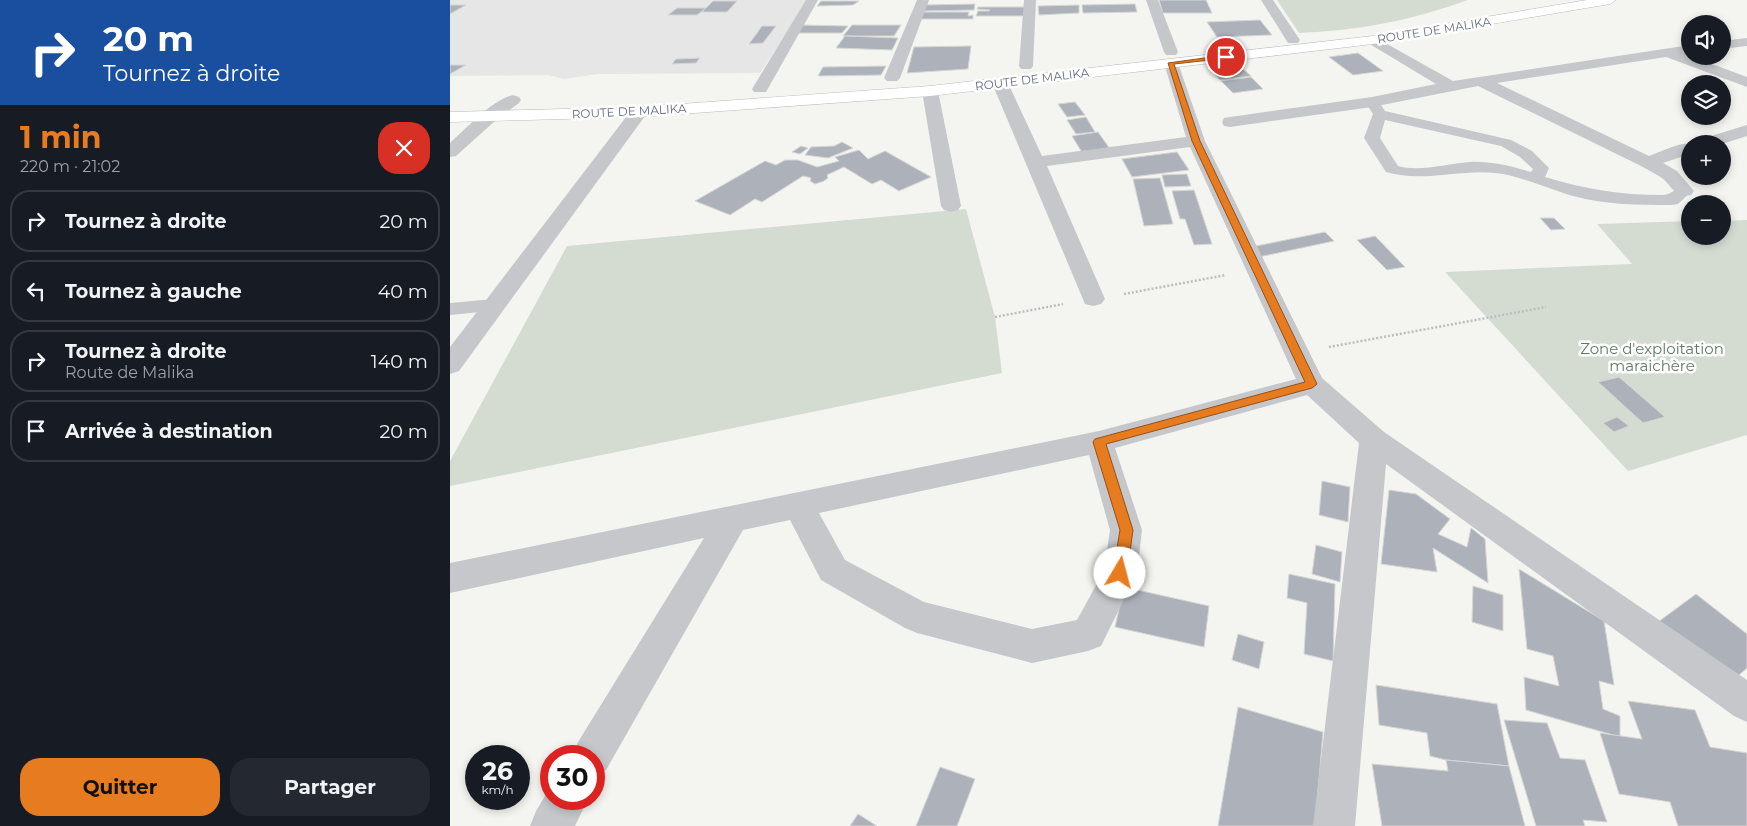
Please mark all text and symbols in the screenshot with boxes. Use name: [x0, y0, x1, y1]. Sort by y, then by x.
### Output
street label: ROUTE DE MALIKA: [1376, 14, 1492, 46]
map controls: [1681, 15, 1731, 245]
button: sound: [1681, 15, 1731, 65]
text: 20 m: [103, 17, 194, 60]
icon: right: [20, 20, 85, 85]
pin: [1205, 36, 1247, 78]
icon: arrive: [1212, 43, 1240, 71]
text: Tournez à droite: [103, 60, 280, 87]
street label: ROUTE DE MALIKA: [974, 65, 1090, 93]
button: layers: [1681, 75, 1731, 125]
street label: ROUTE DE MALIKA: [571, 100, 687, 121]
text: 1 min: [20, 119, 101, 156]
button: close: [378, 122, 430, 174]
button: +: [1681, 135, 1731, 185]
text: 220 m · 21:02: [20, 157, 120, 176]
button: −: [1681, 195, 1731, 245]
icon: right: [22, 207, 50, 235]
text: Tournez à droite: [65, 210, 226, 233]
text: 20 m: [380, 210, 428, 233]
icon: left: [22, 277, 50, 305]
text: Tournez à gauche: [65, 280, 242, 303]
text: 40 m: [378, 280, 428, 303]
park label: Zone d'exploitation maraichère: [1580, 339, 1724, 375]
text: Tournez à droite: [65, 340, 226, 363]
icon: right: [22, 347, 50, 375]
text: 140 m: [371, 350, 428, 373]
text: Route de Malika: [65, 363, 194, 382]
icon: arrive: [22, 417, 50, 445]
text: Arrivée à destination: [65, 420, 273, 443]
text: 20 m: [380, 420, 428, 443]
position arrow: [1093, 546, 1145, 598]
speed limit sign: 30: [540, 745, 605, 810]
text: 26: [482, 756, 513, 786]
button: Quitter: [20, 758, 220, 816]
button: Partager: [230, 758, 430, 816]
text: km/h: [481, 782, 514, 797]

